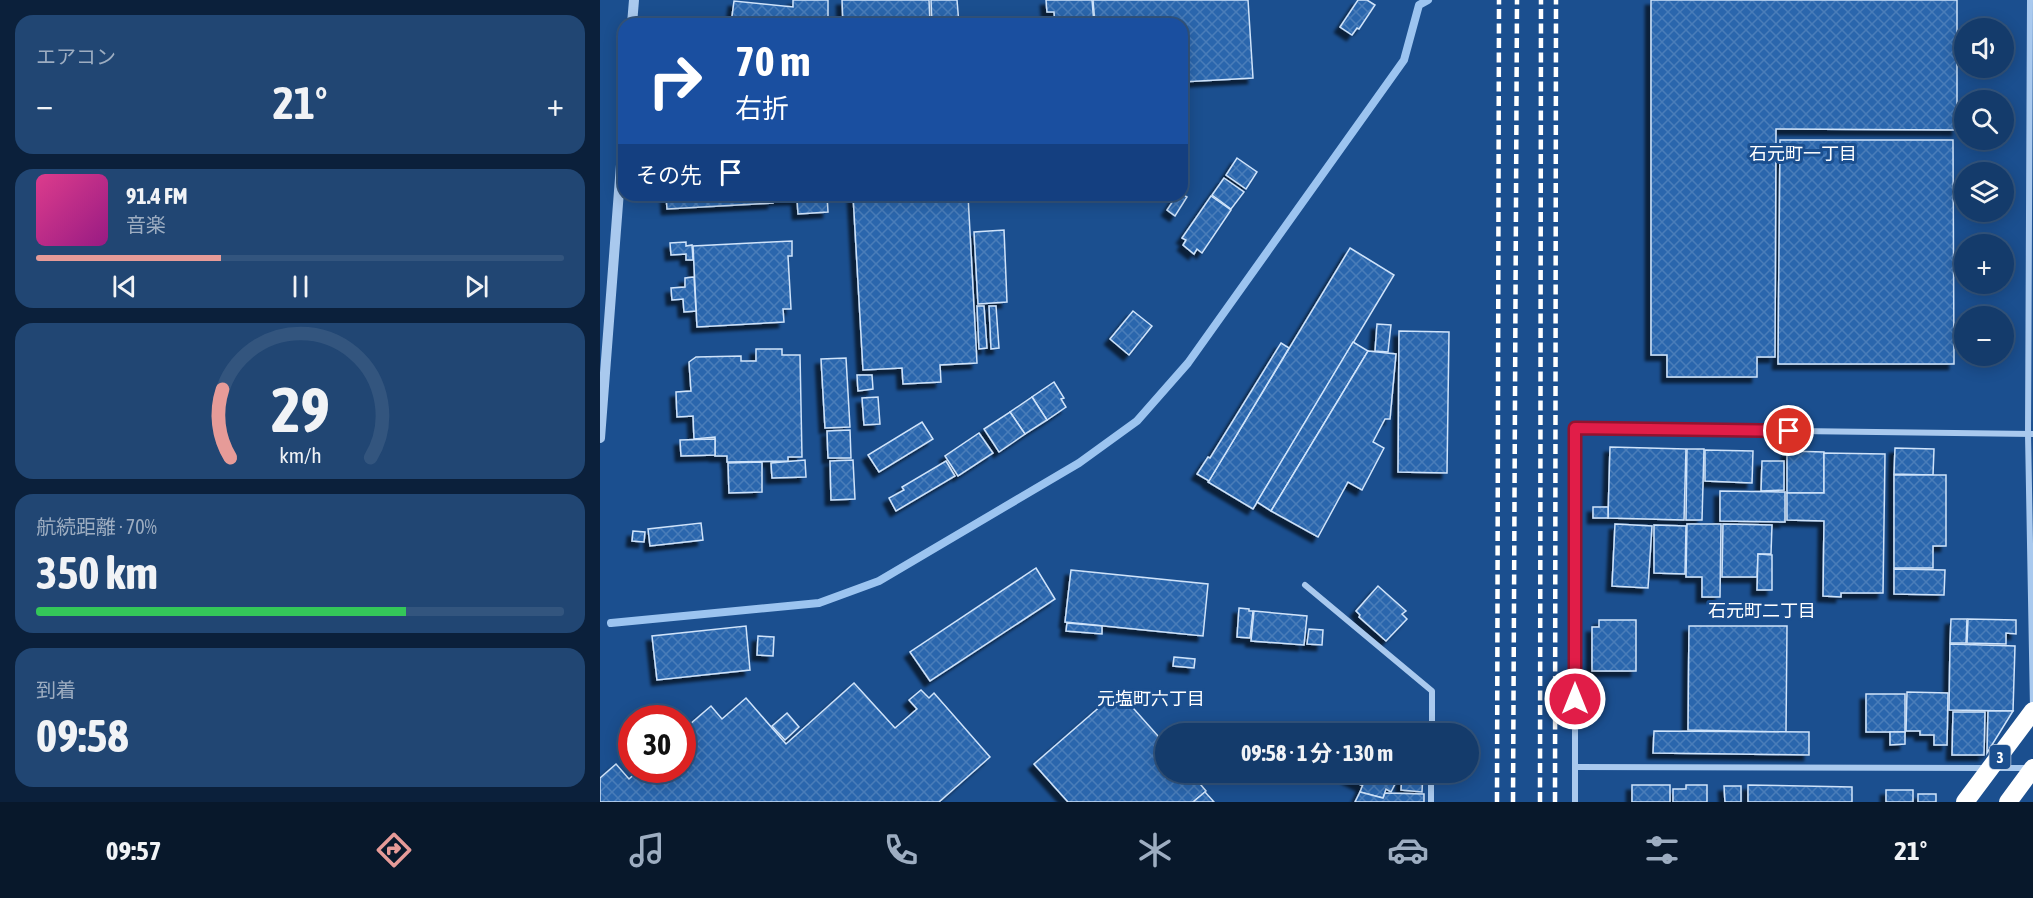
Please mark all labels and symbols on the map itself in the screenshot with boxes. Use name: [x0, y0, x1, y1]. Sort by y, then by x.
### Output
district label: 石元町一丁目: [1749, 143, 1857, 164]
pin: [1763, 405, 1814, 456]
district label: 石元町二丁目: [1708, 600, 1816, 621]
position arrow: [1543, 667, 1607, 731]
district label: 元塩町六丁目: [1097, 688, 1205, 709]
speed limit sign: 30: [618, 705, 696, 783]
road number: 3: [1990, 745, 2010, 769]

